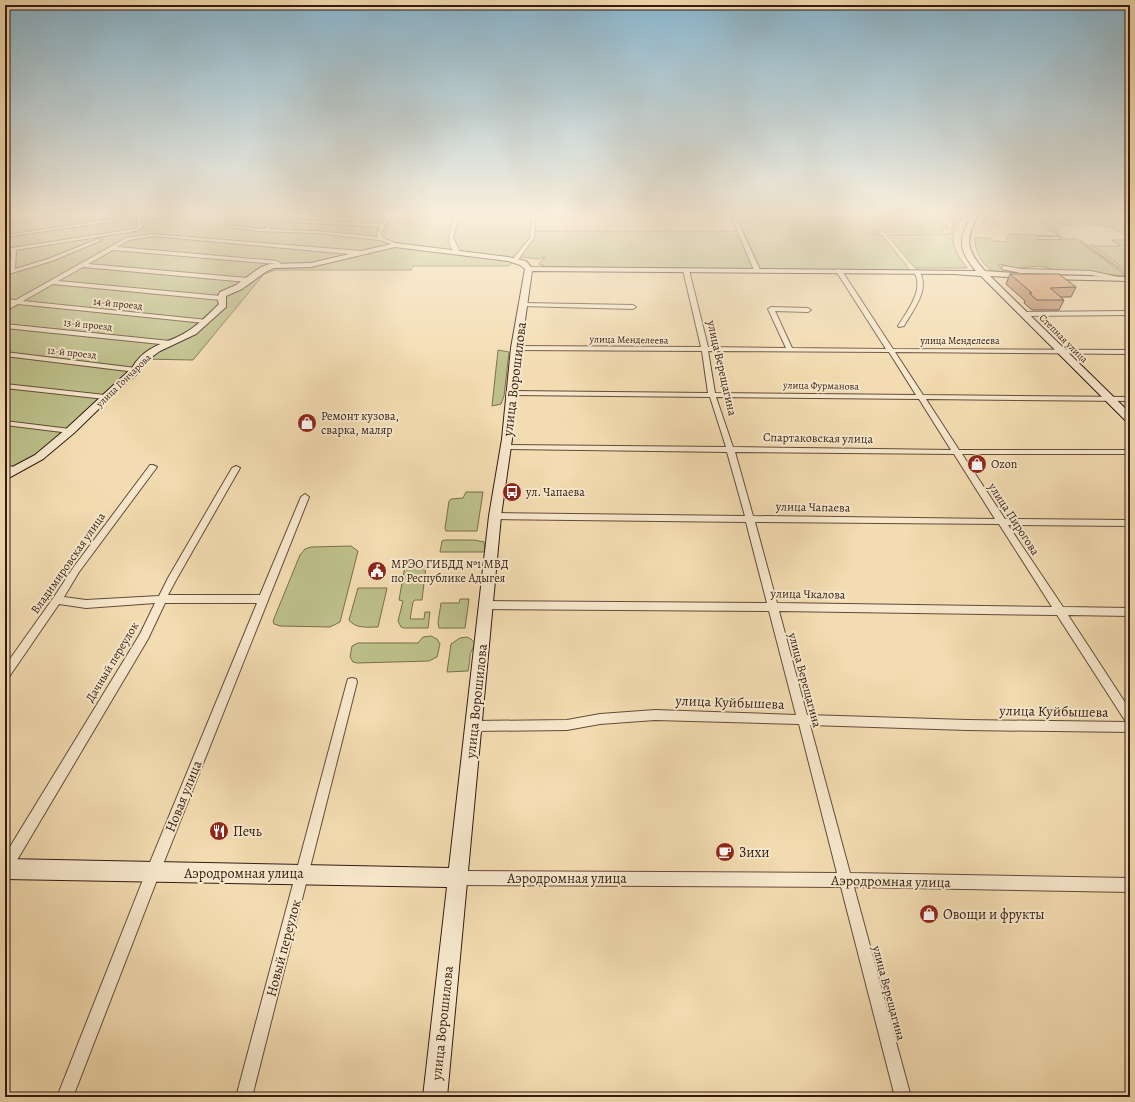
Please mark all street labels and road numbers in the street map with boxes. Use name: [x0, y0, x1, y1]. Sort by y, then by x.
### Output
street label: 14-й проезд: [93, 294, 143, 314]
street label: Степная улица: [1037, 311, 1091, 366]
street label: 13-й проезд: [63, 315, 113, 335]
street label: улица Верещагина: [703, 318, 741, 418]
street label: улица Ворошилова: [498, 320, 531, 438]
street label: улица Менделеева: [588, 332, 669, 347]
street label: улица Менделеева: [919, 334, 1000, 347]
street label: 12-й проезд: [47, 343, 97, 363]
street label: улица Гончарова: [92, 351, 155, 411]
street label: улица Фурманова: [782, 378, 859, 394]
street label: Спартаковская улица: [763, 429, 874, 447]
street label: улица Пирогова: [984, 479, 1044, 559]
street label: улица Чапаева: [775, 498, 851, 516]
street label: Владимировская улица: [27, 509, 109, 617]
street label: улица Чкалова: [769, 585, 846, 603]
street label: Дачный переулок: [82, 619, 142, 705]
street label: улица Верещагина: [784, 630, 825, 729]
street label: улица Ворошилова: [461, 642, 492, 760]
street label: улица Куйбышева: [674, 691, 785, 714]
street label: улица Куйбышева: [998, 701, 1109, 722]
street label: Новая улица: [160, 757, 207, 835]
street label: Аэродромная улица: [183, 864, 304, 883]
street label: Аэродромная улица: [506, 869, 627, 888]
street label: Аэродромная улица: [830, 871, 951, 892]
street label: Новый переулок: [261, 897, 306, 999]
street label: улица Верещагина: [868, 943, 909, 1042]
street label: улица Ворошилова: [427, 964, 458, 1082]

